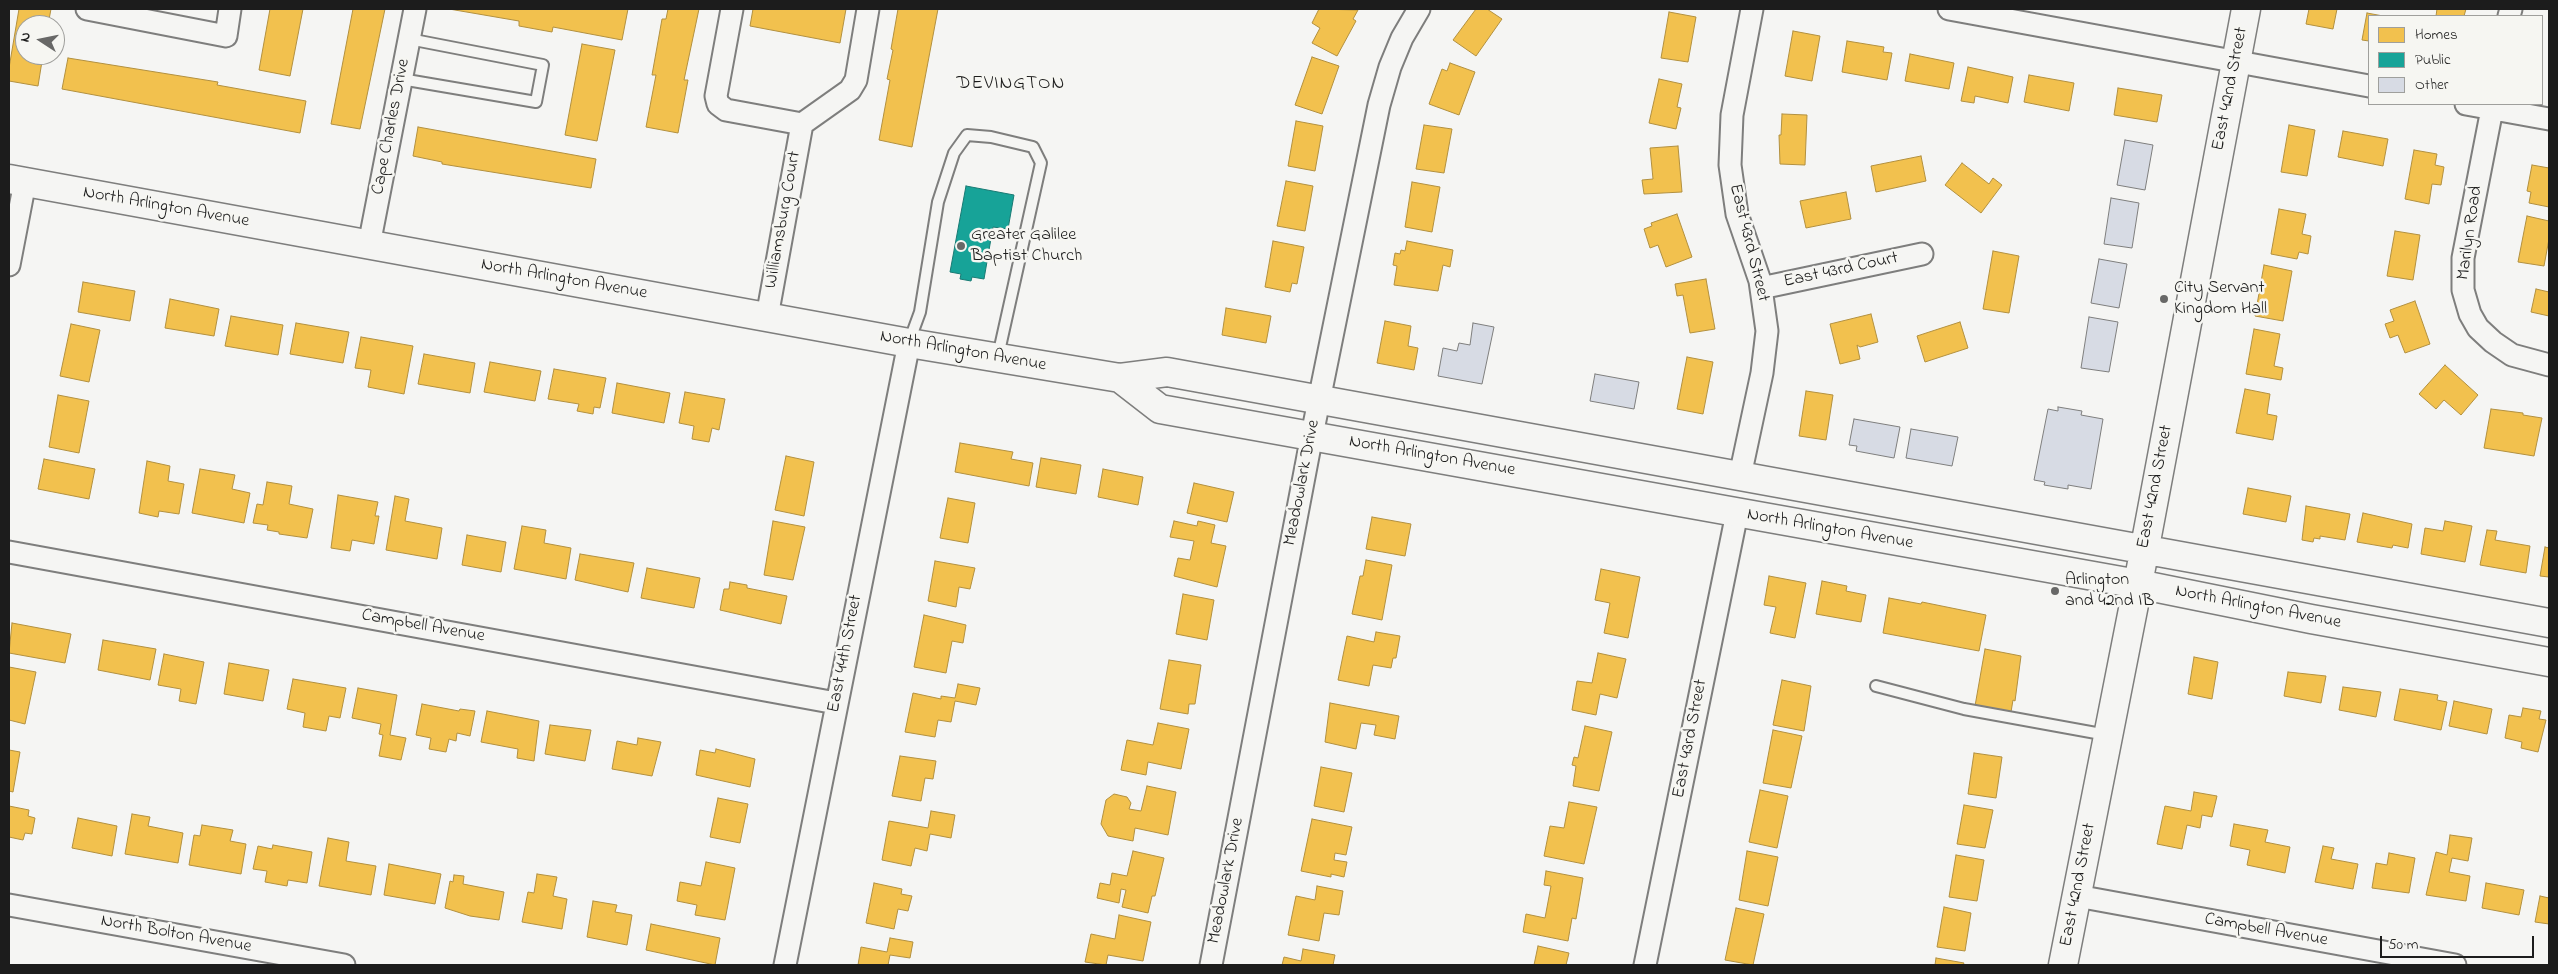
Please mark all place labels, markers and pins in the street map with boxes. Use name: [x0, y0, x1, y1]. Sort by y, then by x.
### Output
place label: Greater Galilee Baptist Church: [971, 225, 1082, 268]
marker: Greater Galilee Baptist Church: [955, 240, 967, 252]
place label: City Servant Kingdom Hall: [2174, 278, 2267, 320]
marker: City Servant Kingdom Hall: [2158, 293, 2170, 305]
place label: Arlington and 42nd IB: [2065, 570, 2154, 612]
marker: Arlington and 42nd IB: [2049, 585, 2061, 597]

